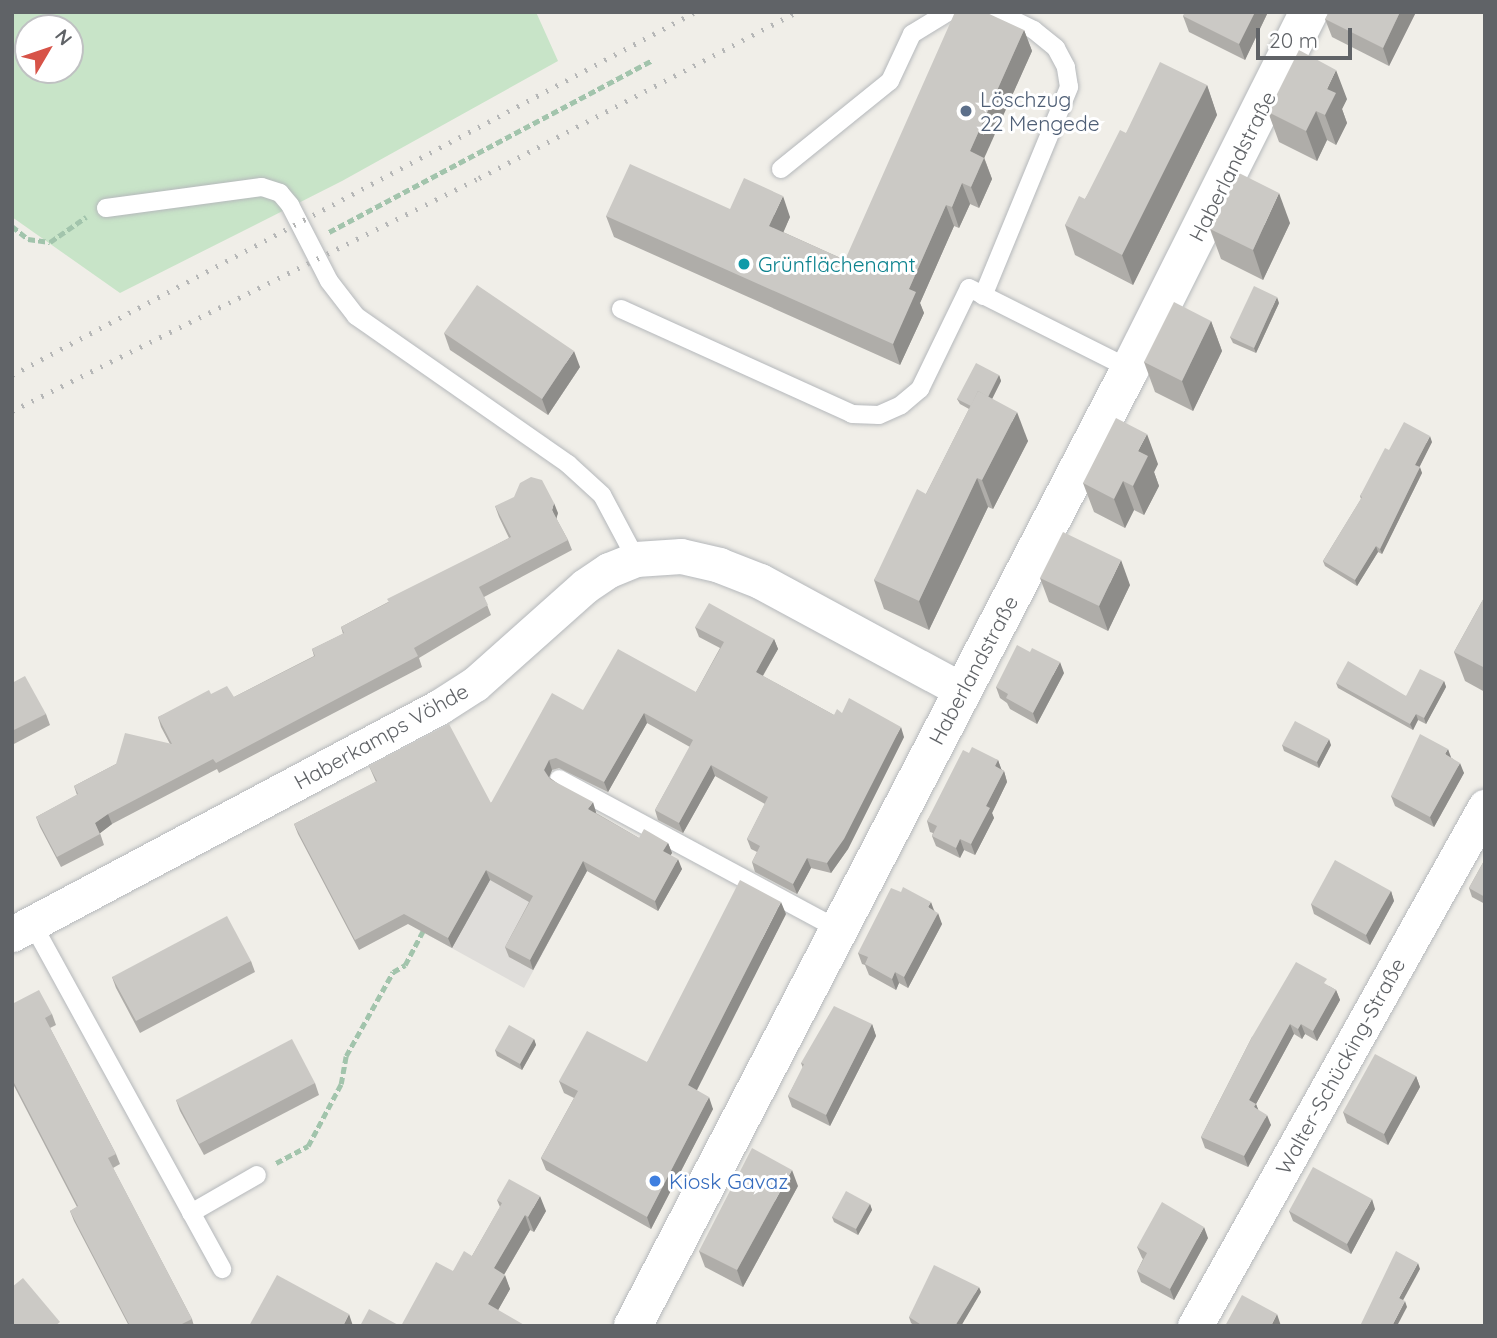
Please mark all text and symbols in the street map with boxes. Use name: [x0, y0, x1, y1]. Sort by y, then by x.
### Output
north arrow: [14, 14, 84, 84]
scale bar: [1259, 14, 1355, 58]
text: N: [50, 24, 77, 50]
text: 20 m: [1269, 27, 1318, 53]
place label: Löschzug 22 Mengede: [980, 86, 1100, 136]
street label: Haberlandstraße: [1183, 87, 1281, 245]
marker: Löschzug 22 Mengede: [958, 103, 974, 119]
place label: Grünflächenamt: [758, 251, 916, 277]
marker: Grünflächenamt: [736, 256, 752, 272]
street label: Haberlandstraße: [923, 591, 1023, 749]
street label: Haberkamps Vöhde: [290, 678, 472, 794]
street label: Walter-Schücking-Straße: [1270, 953, 1410, 1179]
place label: Kiosk Gavaz: [669, 1168, 788, 1194]
marker: Kiosk Gavaz: [647, 1173, 663, 1189]

